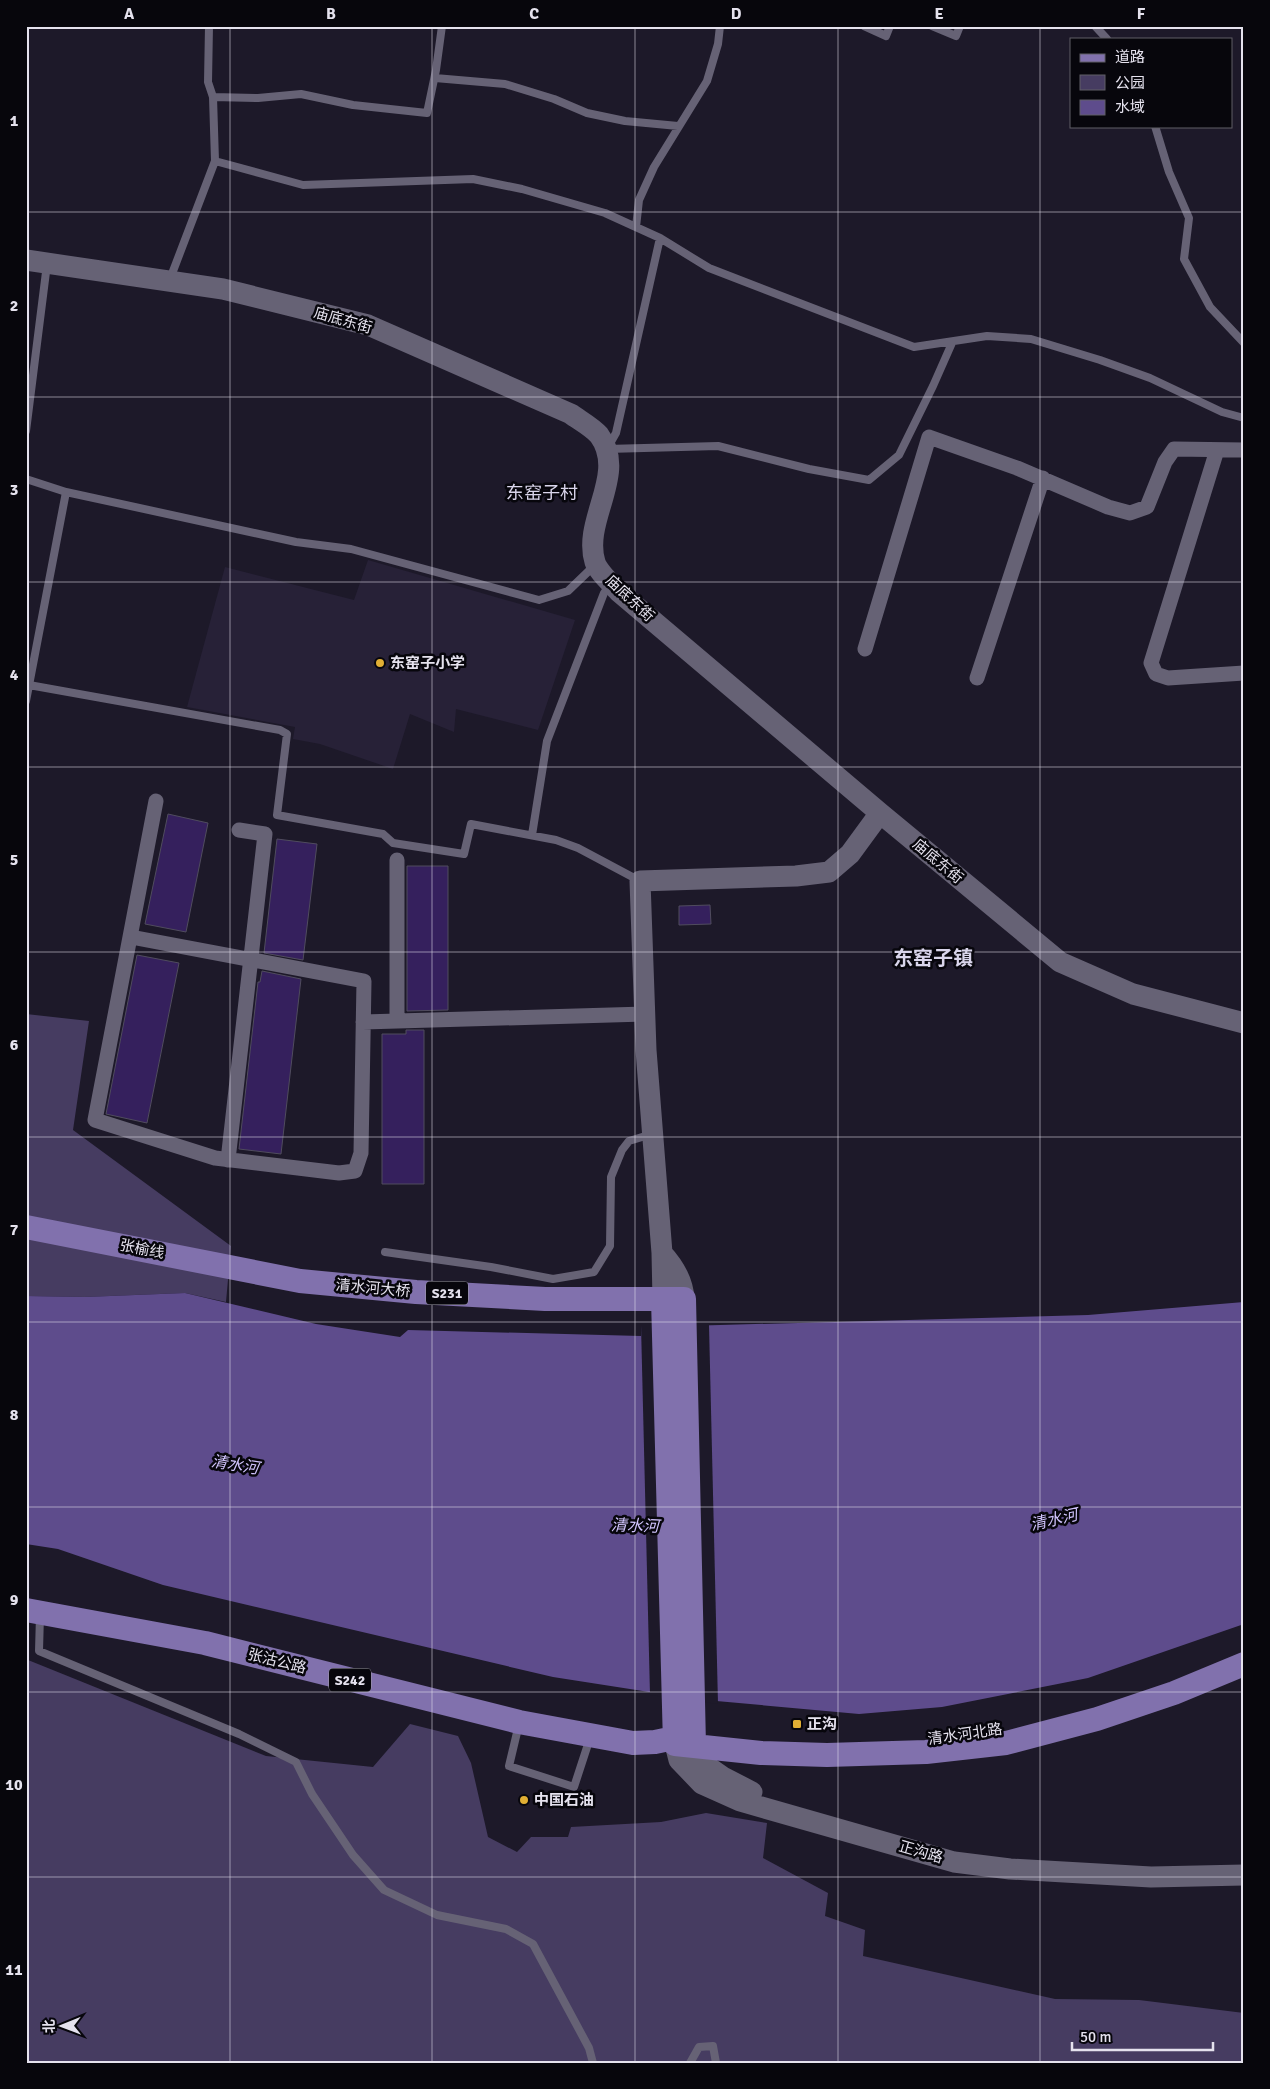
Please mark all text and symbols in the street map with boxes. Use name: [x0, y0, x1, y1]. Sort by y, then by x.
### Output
text: A: [124, 4, 135, 24]
text: B: [326, 4, 336, 24]
text: C: [529, 4, 539, 24]
text: D: [731, 4, 742, 24]
text: E: [934, 4, 944, 24]
text: F: [1137, 4, 1146, 24]
legend: [1070, 38, 1232, 128]
text: 道路: [1115, 48, 1145, 66]
text: 公园: [1115, 74, 1145, 92]
text: 水域: [1115, 98, 1145, 116]
text: 1: [10, 111, 19, 131]
text: 2: [10, 296, 18, 316]
street label: 庙底东街: [312, 303, 374, 337]
text: 3: [10, 480, 18, 500]
district label: 东窑子村: [506, 482, 578, 504]
street label: 庙底东街: [602, 571, 658, 625]
place label: 东窑子小学: [390, 654, 465, 672]
marker: 东窑子小学: [374, 657, 386, 669]
text: 4: [10, 665, 19, 685]
street label: 庙底东街: [909, 835, 967, 887]
text: 5: [10, 850, 18, 870]
district label: 东窑子镇: [893, 946, 973, 971]
text: 6: [10, 1035, 19, 1055]
text: 7: [10, 1220, 19, 1240]
street label: 张榆线: [118, 1236, 166, 1262]
street label: 清水河大桥: [335, 1276, 411, 1300]
road number: S231: [426, 1282, 468, 1305]
text: 8: [10, 1405, 19, 1425]
water label: 清水河: [210, 1451, 263, 1479]
water label: 清水河: [1028, 1504, 1083, 1535]
water label: 清水河: [611, 1515, 662, 1537]
text: 9: [10, 1590, 19, 1610]
street label: 张沽公路: [246, 1645, 308, 1677]
road number: S242: [329, 1668, 371, 1692]
place label: 正沟: [807, 1715, 837, 1733]
marker: 正沟: [791, 1718, 803, 1730]
street label: 清水河北路: [927, 1720, 1003, 1748]
text: 10: [5, 1775, 23, 1795]
place label: 中国石油: [534, 1791, 594, 1809]
marker: 中国石油: [518, 1794, 530, 1806]
street label: 正沟路: [897, 1837, 945, 1867]
text: 11: [5, 1960, 23, 1980]
north arrow: [38, 2002, 88, 2052]
text: 北: [41, 2019, 58, 2033]
scale bar: [1072, 2019, 1214, 2051]
text: 50 m: [1080, 2028, 1111, 2046]

